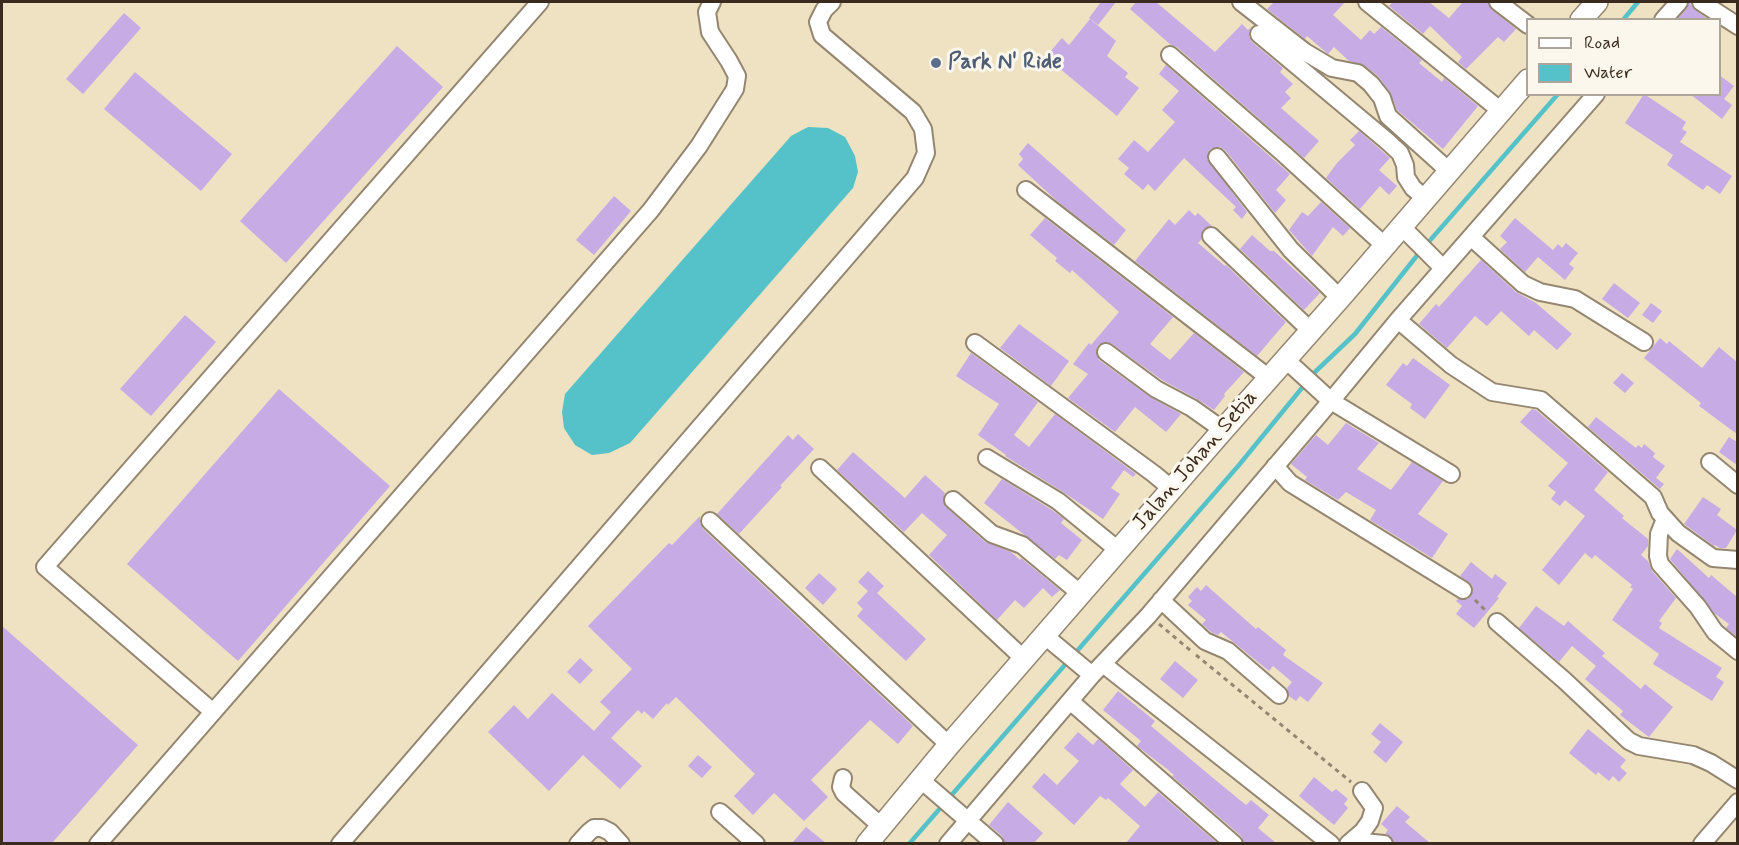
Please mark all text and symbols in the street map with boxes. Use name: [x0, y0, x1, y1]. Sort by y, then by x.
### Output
legend: [1526, 18, 1721, 96]
text: Road: [1584, 31, 1620, 55]
place label: Park N' Ride: [948, 50, 1062, 76]
marker: Park N' Ride: [929, 56, 943, 70]
text: Water: [1584, 61, 1632, 85]
street label: Jalan Johan Setia: [1128, 385, 1264, 537]

